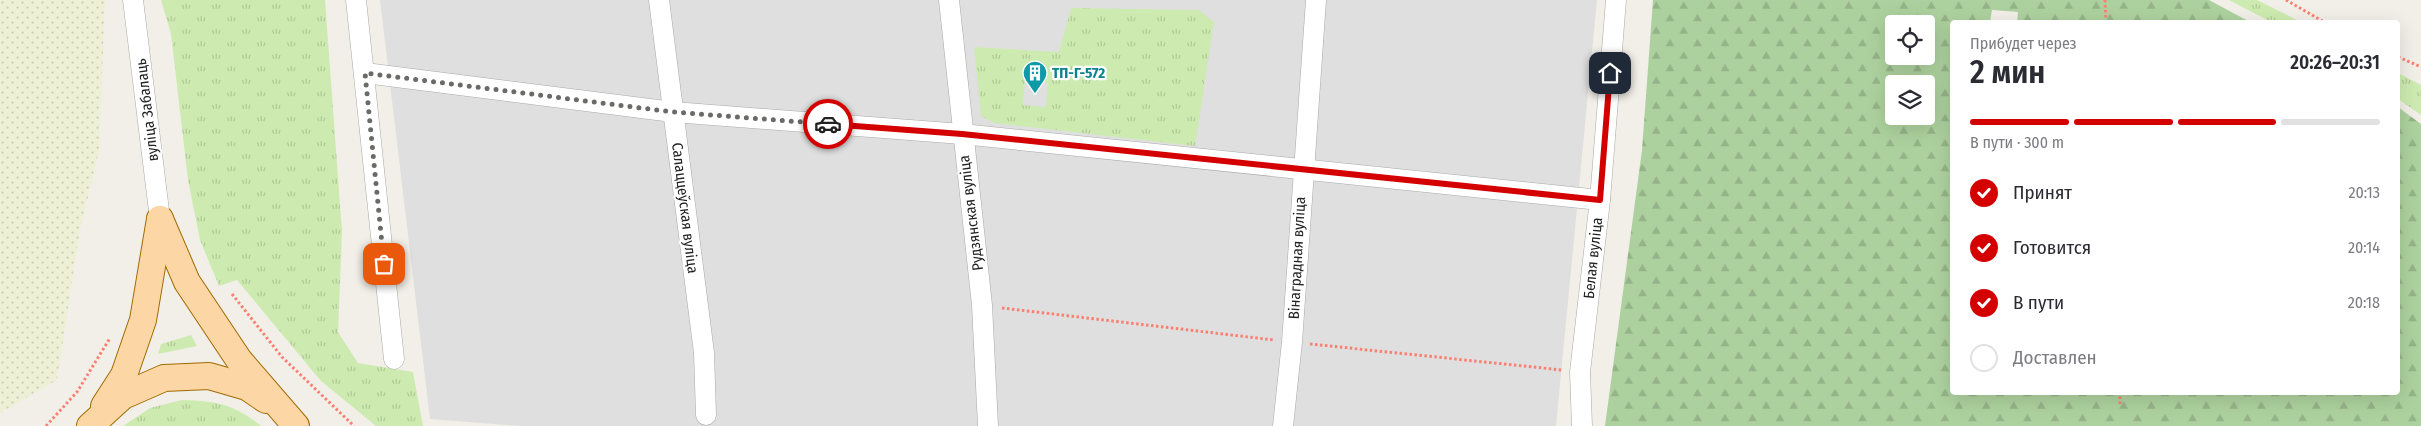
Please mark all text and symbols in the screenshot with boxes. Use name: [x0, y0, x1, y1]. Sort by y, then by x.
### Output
map controls: [1885, 15, 1935, 125]
button: locate: [1885, 15, 1935, 65]
text: Прибудет через: [1970, 34, 2077, 53]
text: 20:26–20:31: [2290, 51, 2380, 74]
pin: [1589, 52, 1631, 94]
text: 2 мин: [1970, 53, 2045, 91]
street label: вуліца Забалаць: [132, 57, 162, 162]
icon: home: [1596, 59, 1624, 87]
building icon: ТП-Г-572: [1022, 60, 1048, 94]
place label: ТП-Г-572: [1052, 64, 1105, 82]
button: layers: [1885, 75, 1935, 125]
courier: [803, 99, 853, 149]
icon: car: [814, 110, 842, 138]
text: В пути · 300 m: [1970, 133, 2064, 152]
street label: Салаццеўская вуліца: [668, 142, 702, 274]
street label: Рудзянская вуліца: [955, 154, 987, 272]
icon: check: [1970, 179, 1998, 207]
text: Принят: [2013, 181, 2072, 204]
text: 20:13: [2348, 183, 2380, 202]
street label: Вінаградная вуліца: [1285, 196, 1309, 320]
street label: Белая вуліца: [1580, 216, 1606, 300]
icon: check: [1970, 234, 1998, 262]
text: Готовится: [2013, 236, 2091, 259]
text: 20:14: [2348, 238, 2380, 257]
pin: [363, 243, 405, 285]
icon: bag: [370, 250, 398, 278]
icon: check: [1970, 289, 1998, 317]
text: В пути: [2013, 291, 2064, 314]
text: 20:18: [2348, 293, 2380, 312]
text: Доставлен: [2013, 346, 2097, 369]

